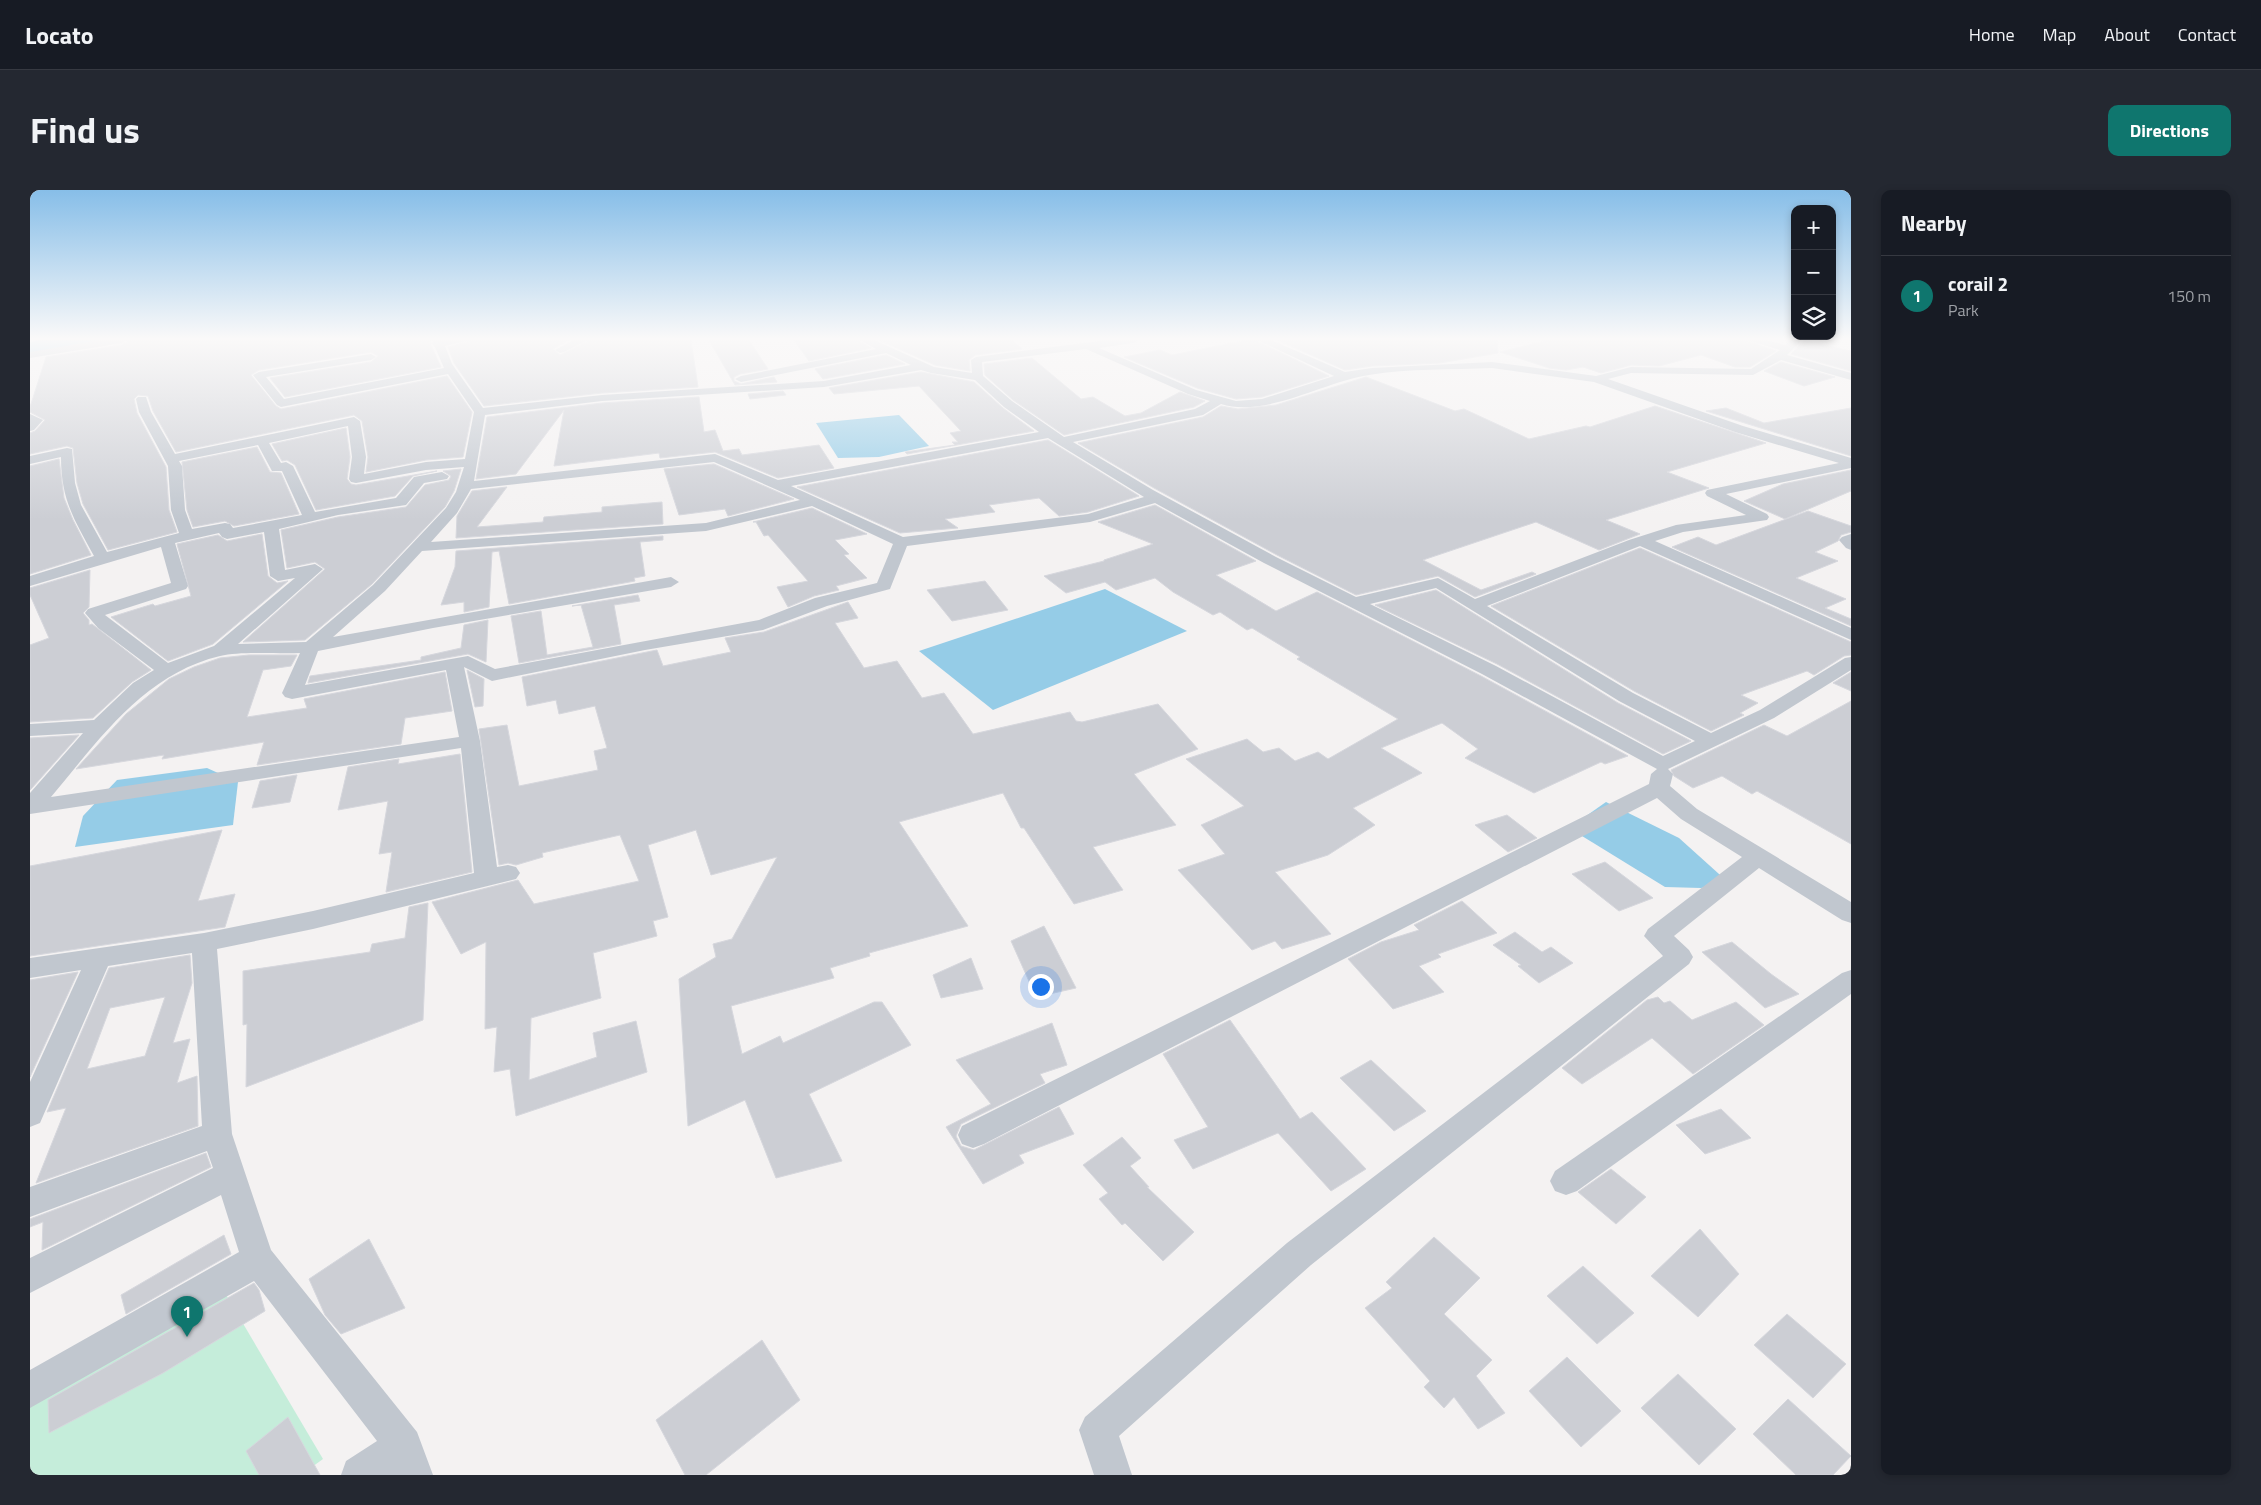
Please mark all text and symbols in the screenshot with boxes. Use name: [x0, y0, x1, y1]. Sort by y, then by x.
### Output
text: Locato: [25, 17, 94, 53]
text: Home: [1969, 21, 2015, 48]
text: Map: [2043, 21, 2076, 48]
text: About: [2104, 21, 2150, 48]
text: Contact: [2178, 21, 2236, 48]
text: Find us: [30, 103, 140, 157]
button: Directions: [2108, 105, 2231, 156]
map controls: [1791, 205, 1836, 340]
button: +: [1791, 205, 1836, 250]
text: Nearby: [1901, 207, 1966, 239]
button: −: [1791, 250, 1836, 295]
text: corail 2: [1948, 269, 2008, 298]
text: 1: [1913, 284, 1921, 308]
text: 150 m: [2167, 284, 2211, 308]
button: layers: [1791, 295, 1836, 340]
text: Park: [1948, 298, 1979, 322]
your location: [1028, 974, 1054, 1000]
pin: 1: [171, 1296, 203, 1337]

